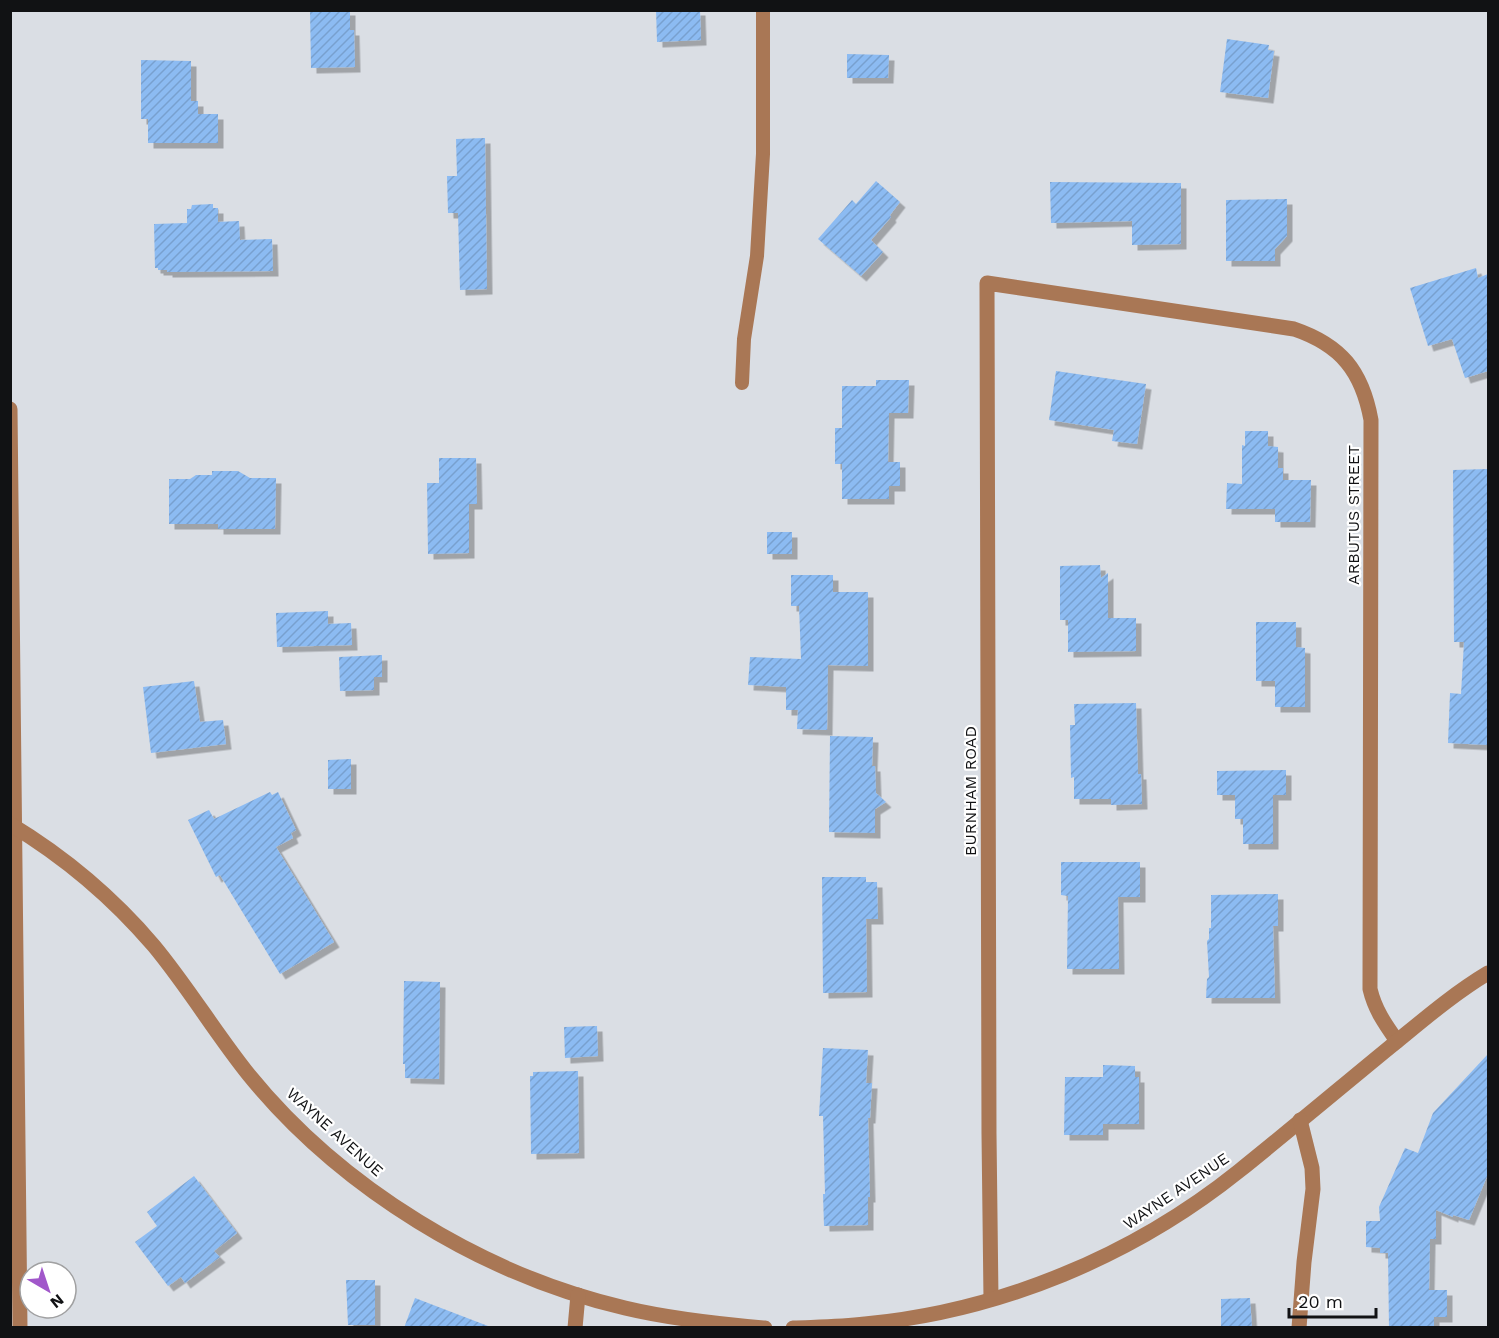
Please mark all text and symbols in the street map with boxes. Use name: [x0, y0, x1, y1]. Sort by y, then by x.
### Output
street label: ARBUTUS STREET: [1344, 445, 1363, 585]
street label: BURNHAM ROAD: [961, 726, 980, 856]
street label: WAYNE AVENUE: [283, 1084, 387, 1180]
street label: WAYNE AVENUE: [1120, 1149, 1232, 1233]
north arrow: [18, 1260, 78, 1320]
scale bar: [1289, 1281, 1376, 1319]
text: N: [47, 1290, 68, 1312]
text: 20 m: [1298, 1291, 1343, 1312]

